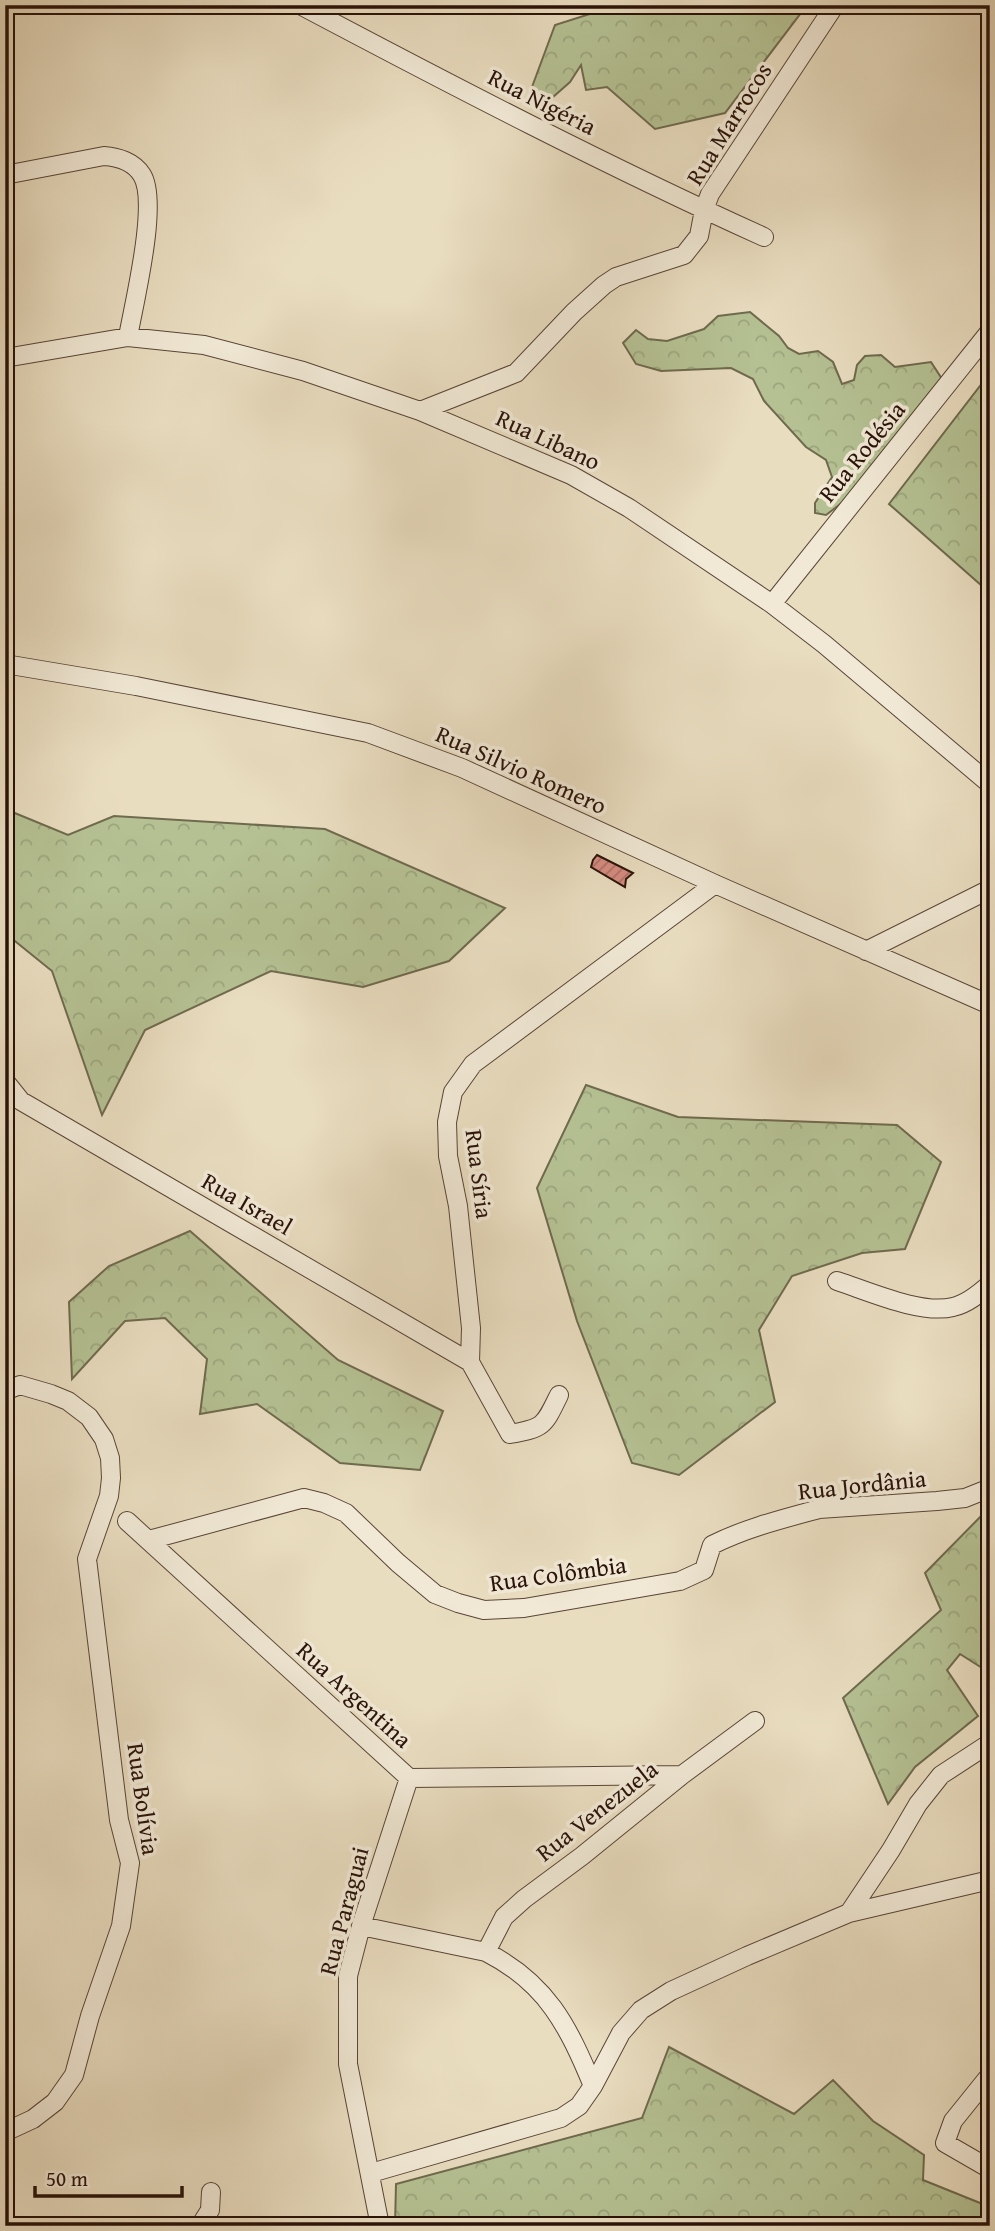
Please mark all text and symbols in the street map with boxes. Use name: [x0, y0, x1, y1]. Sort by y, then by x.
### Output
street label: Rua Marrocos: [677, 56, 780, 192]
street label: Rua Nigéria: [482, 59, 603, 144]
street label: Rua Rodésia: [810, 393, 914, 510]
street label: Rua Libano: [490, 400, 606, 479]
street label: Rua Silvio Romero: [430, 716, 612, 823]
street label: Rua Síria: [457, 1127, 502, 1221]
street label: Rua Israel: [195, 1164, 299, 1244]
street label: Rua Jordânia: [796, 1460, 928, 1509]
street label: Rua Colômbia: [487, 1546, 629, 1600]
street label: Rua Argentina: [289, 1633, 420, 1756]
street label: Rua Bolívia: [118, 1741, 169, 1858]
street label: Rua Venezuela: [528, 1751, 666, 1870]
street label: Rua Paraguai: [310, 1842, 378, 1979]
scale bar: [35, 2154, 182, 2198]
text: 50 m: [46, 2163, 88, 2194]

